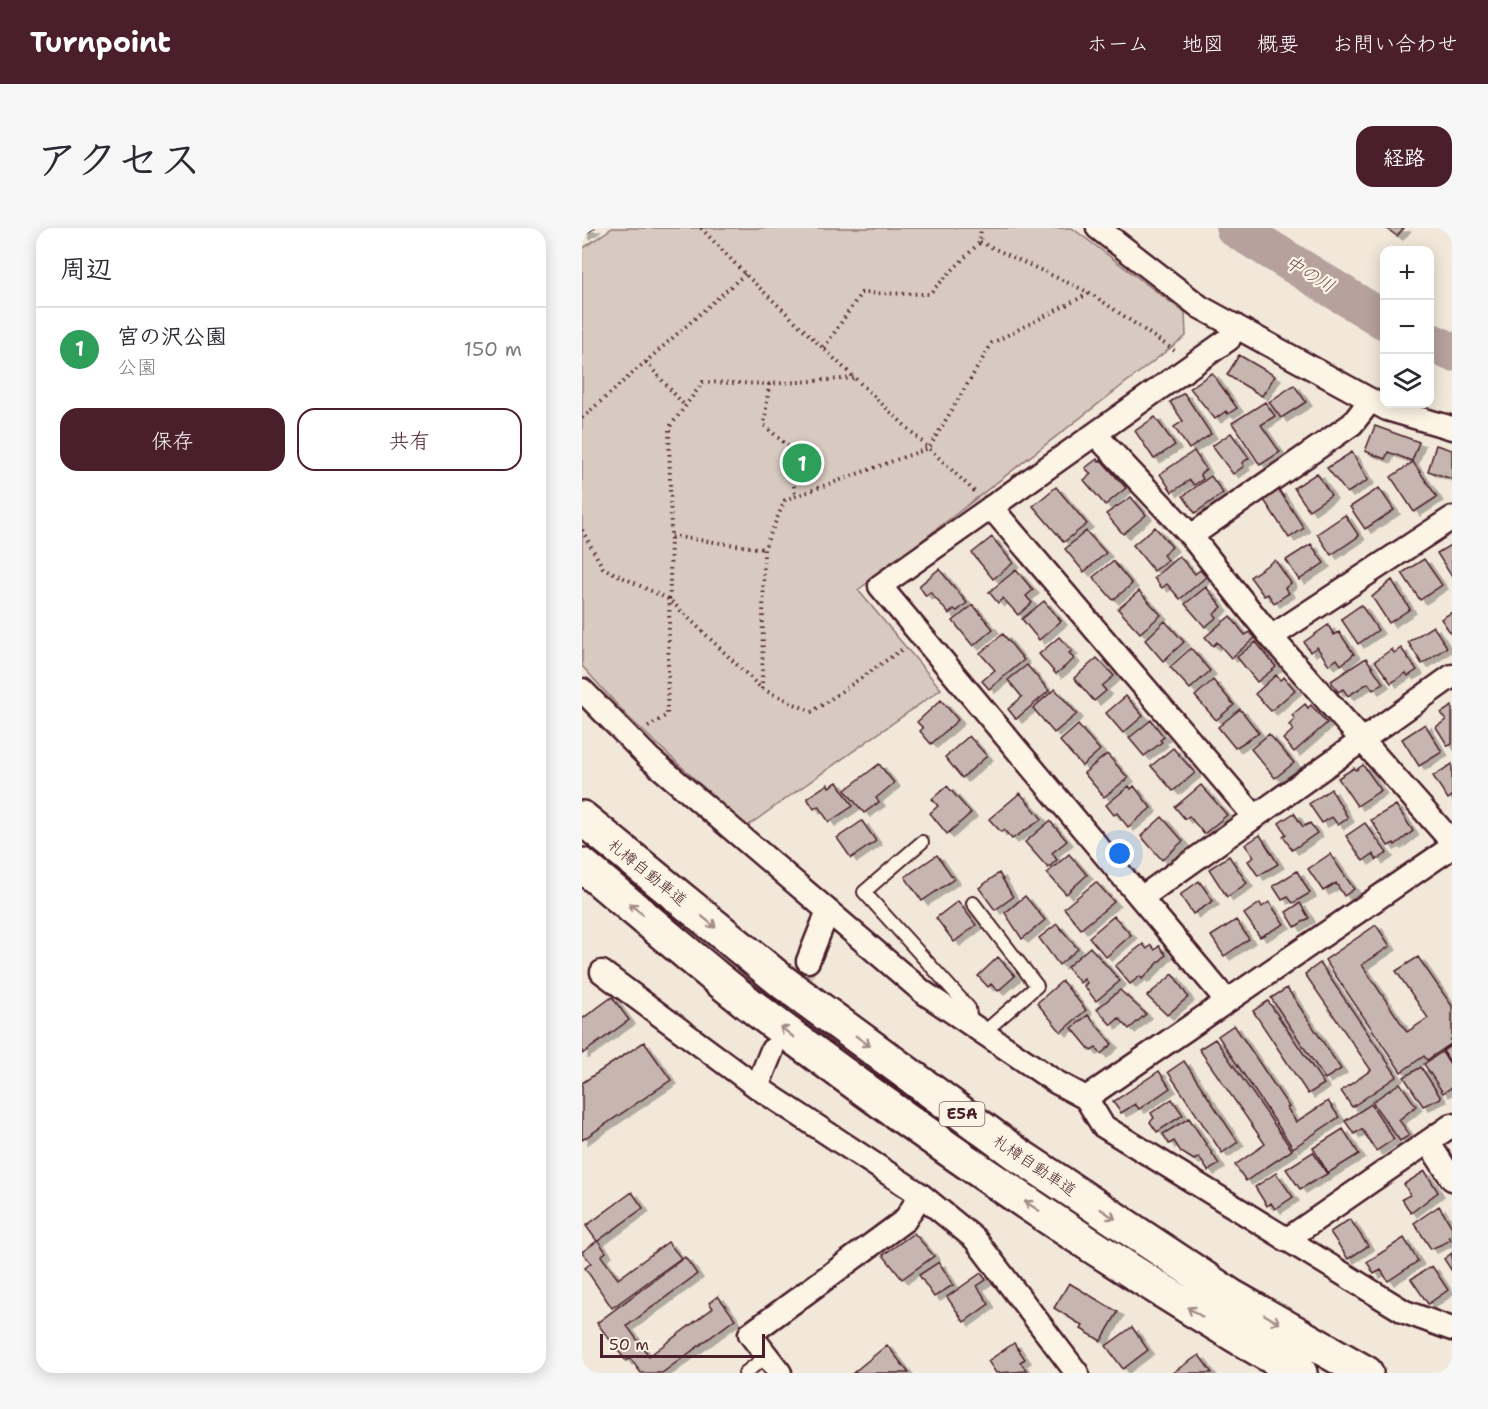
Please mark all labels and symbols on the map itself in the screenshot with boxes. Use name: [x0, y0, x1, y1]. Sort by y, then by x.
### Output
water label: 中の川: [1281, 250, 1339, 298]
pin: 1: [782, 440, 822, 486]
street label: 札樽自動車道: [604, 834, 692, 911]
your location: [1105, 839, 1134, 868]
one-way arrow: [628, 903, 644, 916]
one-way arrow: [701, 915, 717, 928]
one-way arrow: [779, 1026, 795, 1039]
one-way arrow: [855, 1034, 871, 1047]
road number: E5A: [940, 1102, 985, 1126]
street label: 札樽自動車道: [989, 1130, 1080, 1201]
one-way arrow: [1023, 1199, 1040, 1212]
one-way arrow: [1099, 1208, 1116, 1220]
one-way arrow: [1187, 1305, 1204, 1317]
one-way arrow: [1263, 1313, 1280, 1325]
scale bar: [600, 1331, 765, 1358]

